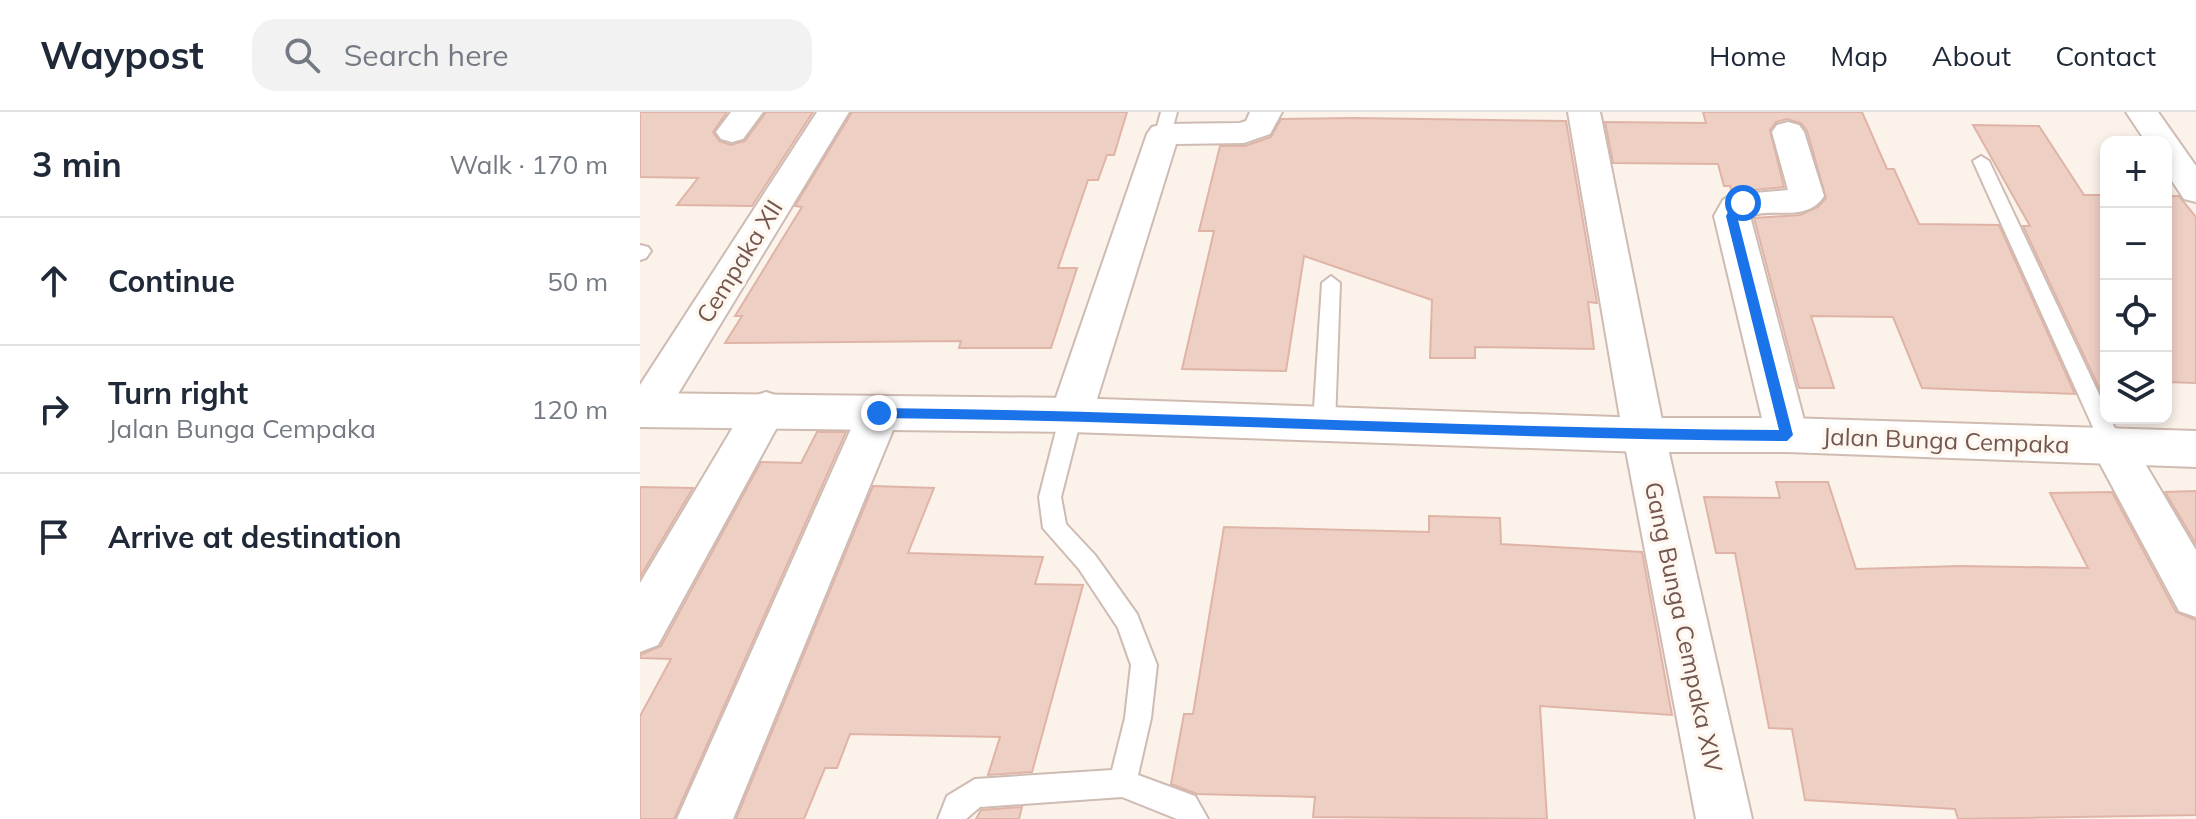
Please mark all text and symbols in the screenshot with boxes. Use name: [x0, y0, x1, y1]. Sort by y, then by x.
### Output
search box: [252, 19, 812, 91]
text: Waypost: [40, 31, 204, 79]
icon: search: [280, 33, 324, 77]
text: Search here: [344, 36, 509, 74]
text: Home: [1709, 38, 1786, 73]
text: Map: [1830, 38, 1888, 73]
text: About: [1932, 38, 2011, 73]
text: Contact: [2055, 38, 2156, 73]
map controls: [2100, 136, 2172, 424]
button: +: [2100, 136, 2172, 208]
text: 3 min: [32, 143, 122, 186]
text: Walk · 170 m: [449, 148, 608, 181]
route start: [1725, 185, 1761, 221]
street label: Cempaka XII: [689, 194, 789, 328]
button: −: [2100, 208, 2172, 280]
icon: ahead: [32, 259, 76, 303]
text: Continue: [108, 262, 235, 300]
text: 50 m: [547, 265, 608, 298]
button: locate: [2100, 280, 2172, 352]
button: layers: [2100, 352, 2172, 424]
text: Turn right: [108, 374, 248, 412]
icon: right: [32, 387, 76, 431]
text: 120 m: [532, 393, 608, 426]
route end: [861, 395, 897, 431]
text: Jalan Bunga Cempaka: [108, 412, 376, 445]
street label: Jalan Bunga Cempaka: [1822, 421, 2070, 459]
street label: Gang Bunga Cempaka XIV: [1639, 479, 1730, 775]
icon: arrive: [32, 515, 76, 559]
text: Arrive at destination: [108, 518, 402, 556]

